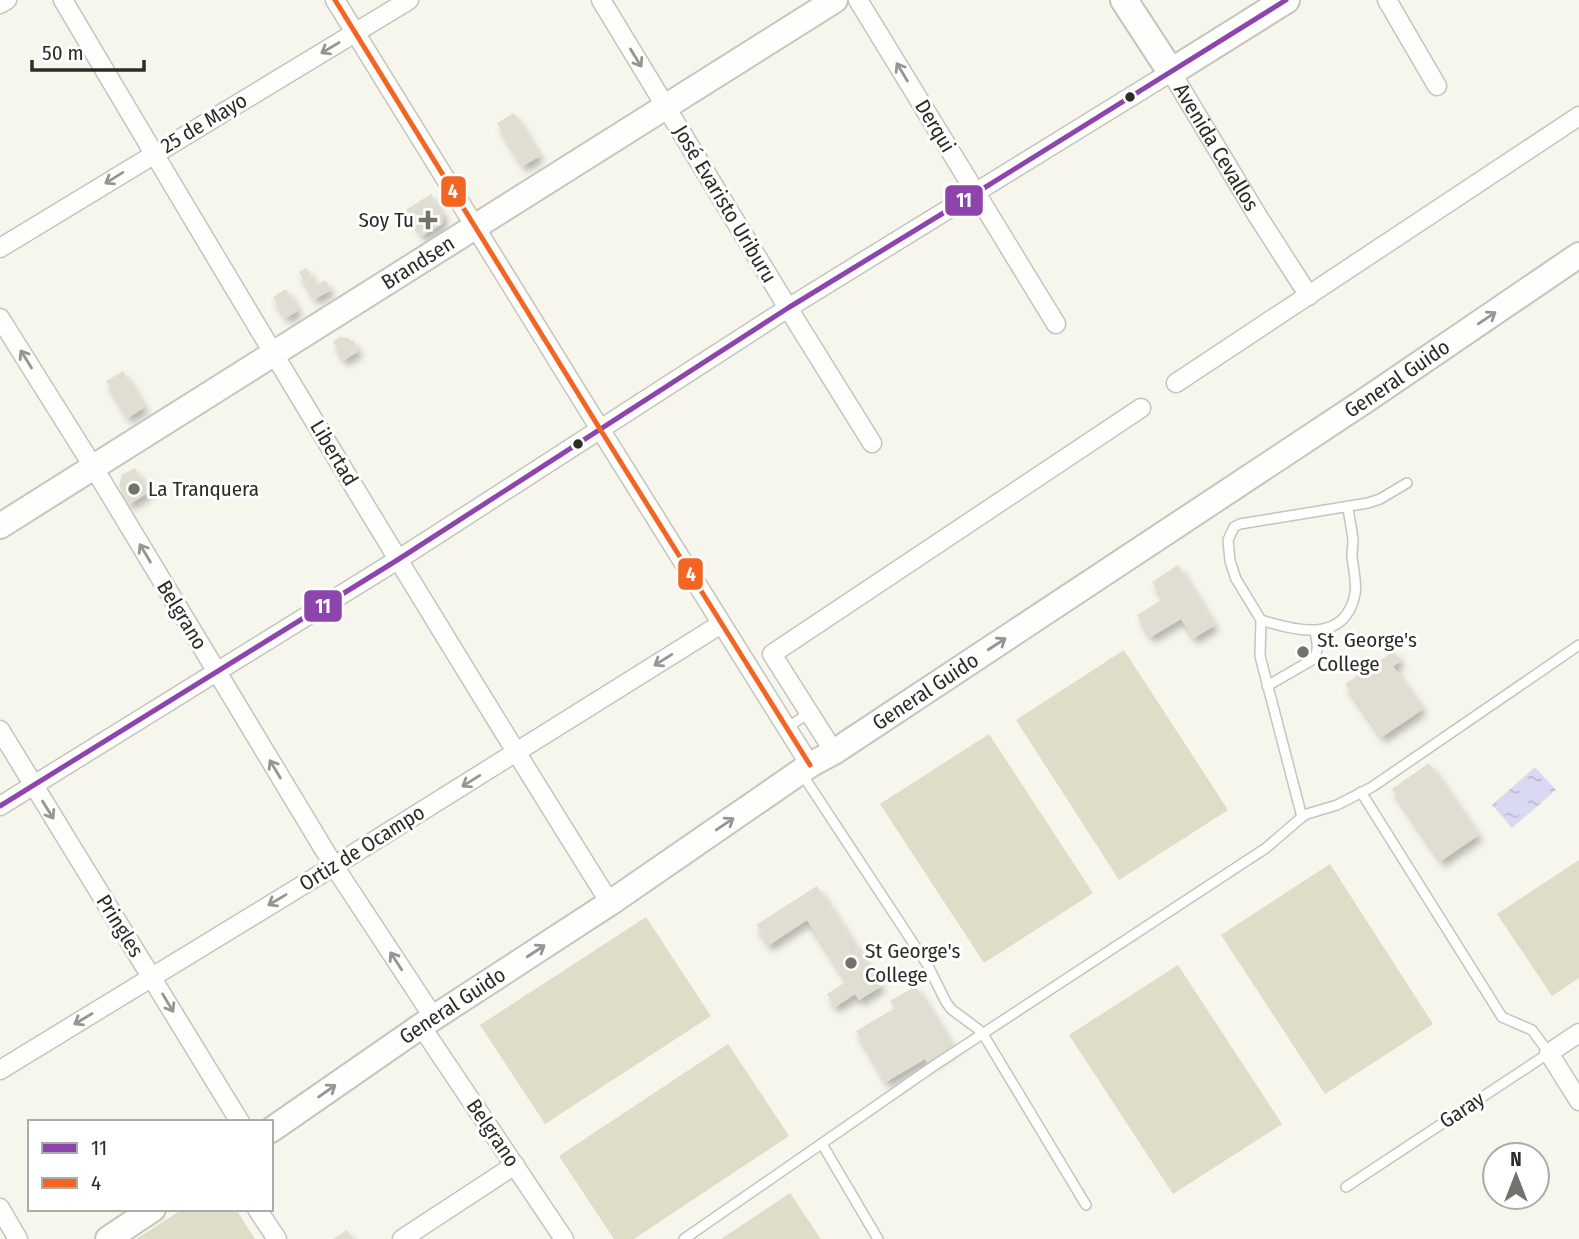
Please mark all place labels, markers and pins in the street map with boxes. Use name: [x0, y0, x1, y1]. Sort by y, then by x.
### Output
unlabelled marker: [1123, 90, 1137, 104]
place label: Soy Tu: [358, 207, 414, 233]
marker: Soy Tu: [420, 212, 436, 228]
unlabelled marker: [571, 437, 585, 451]
place label: La Tranquera: [148, 476, 259, 502]
marker: La Tranquera: [126, 481, 142, 497]
place label: St. George's College: [1317, 627, 1417, 677]
marker: St. George's College: [1295, 644, 1311, 660]
place label: St George's College: [865, 938, 960, 988]
marker: St George's College: [843, 955, 859, 971]

